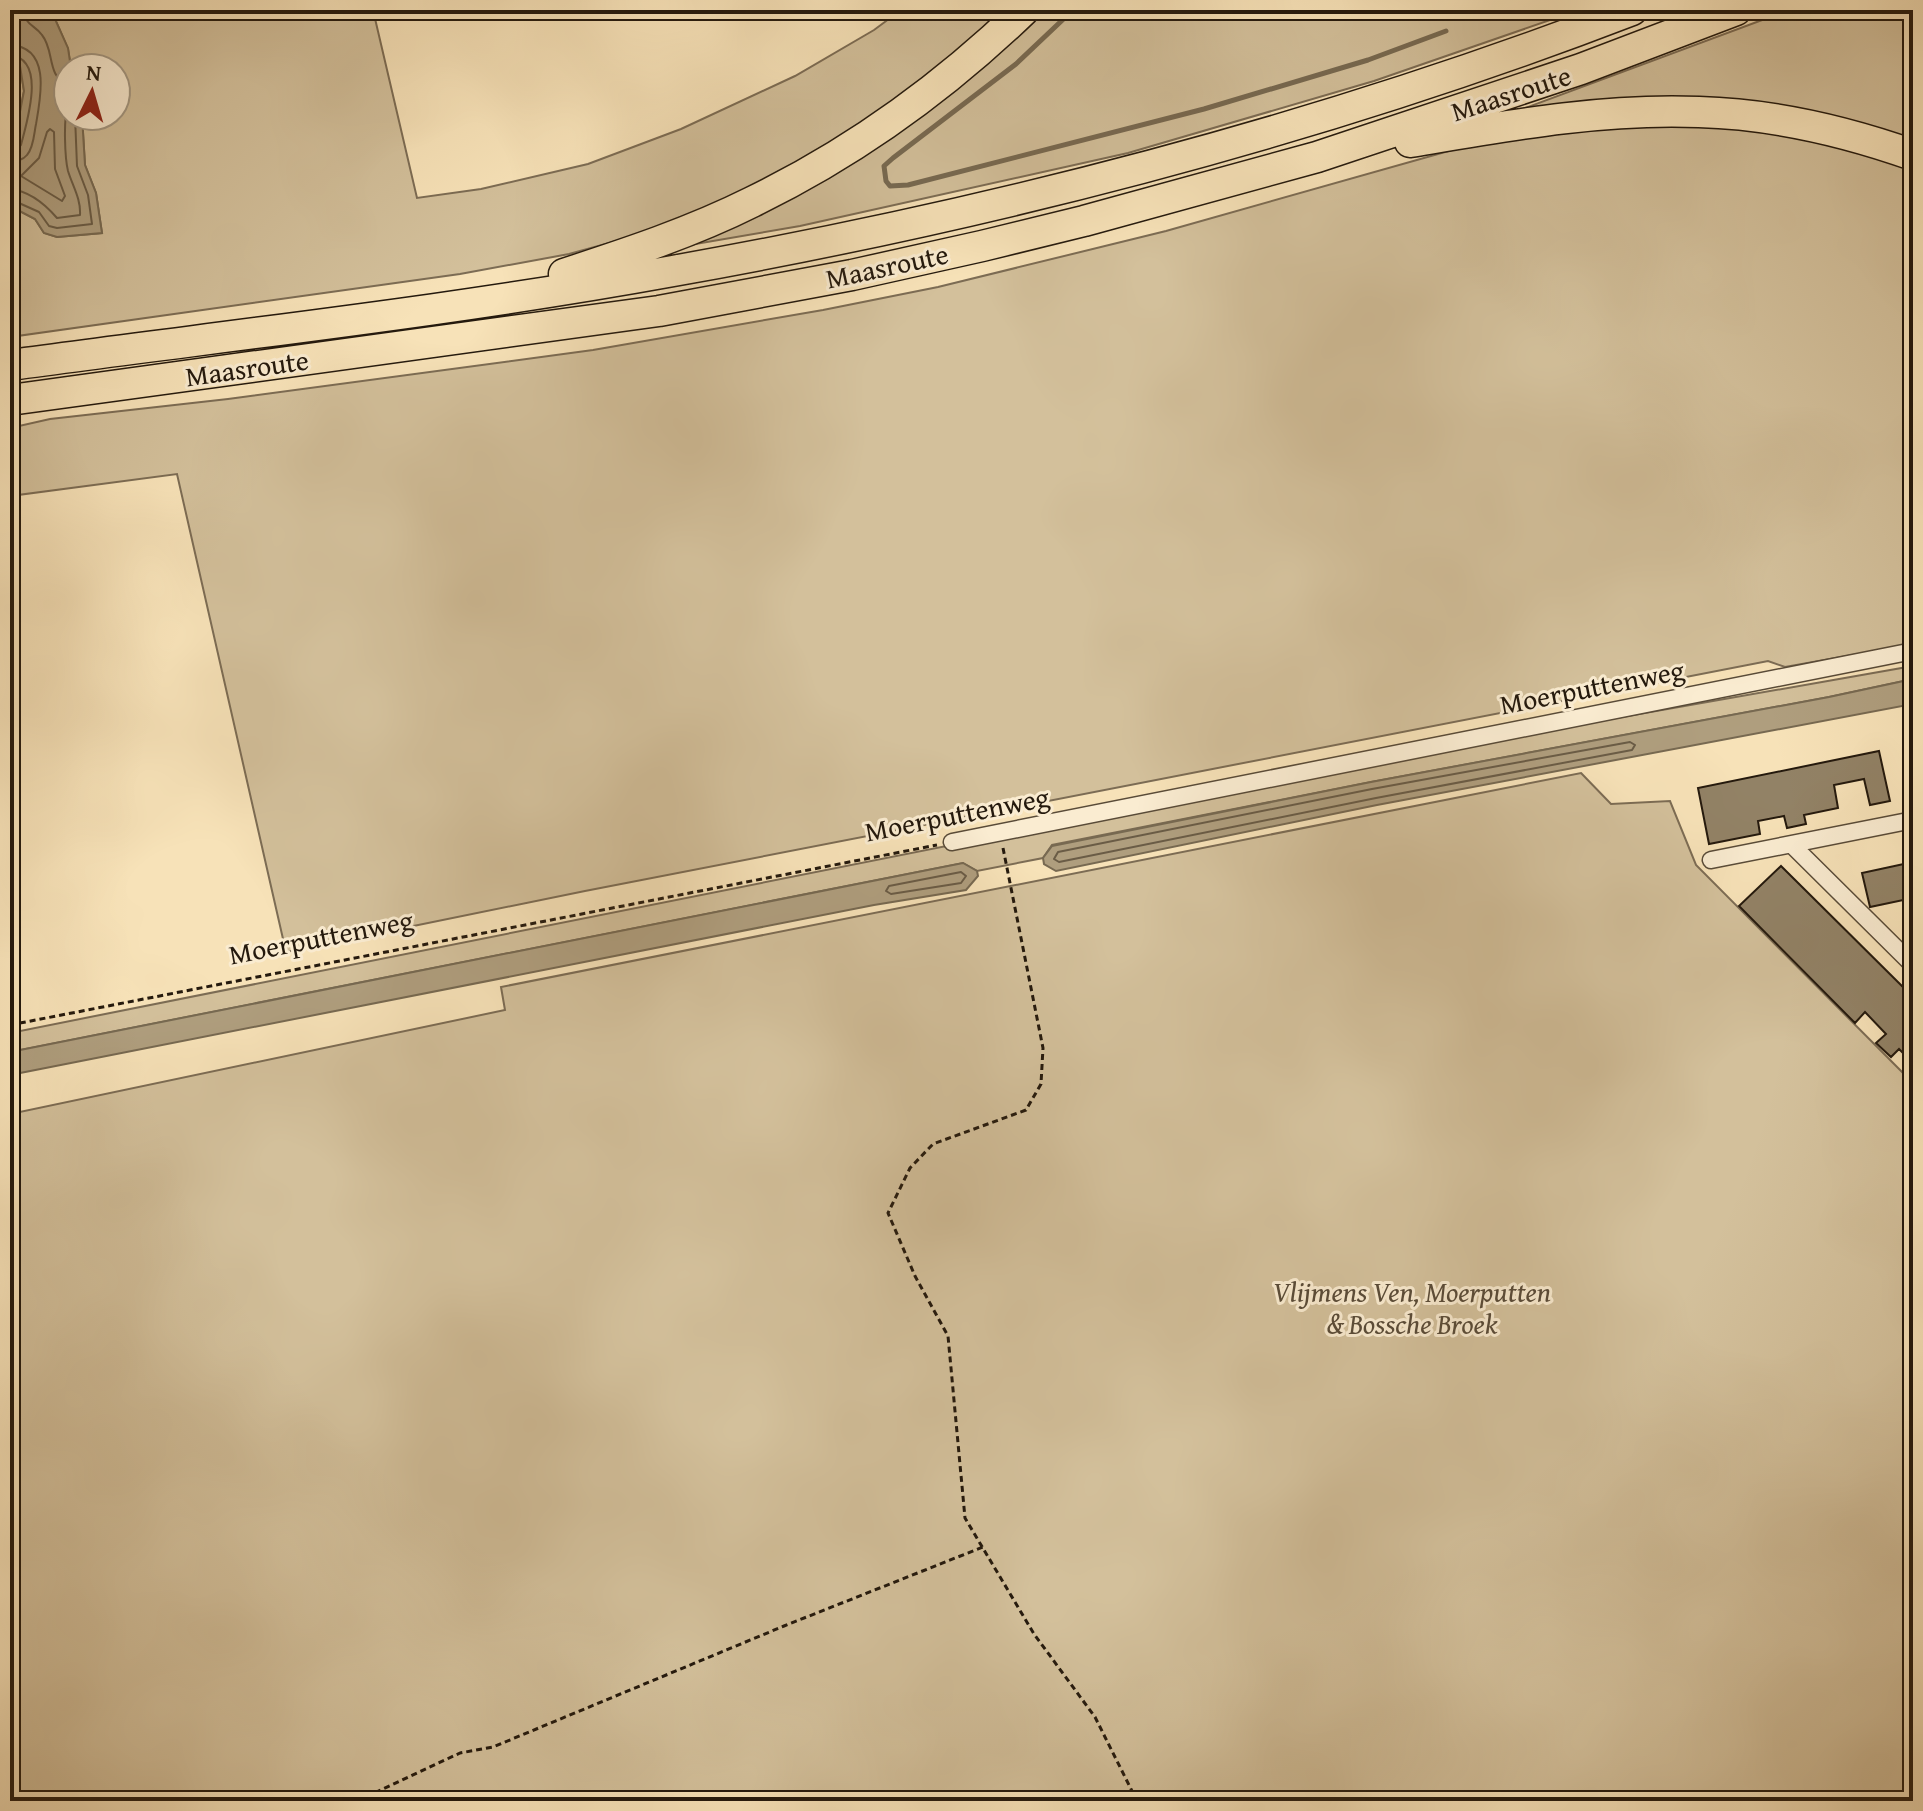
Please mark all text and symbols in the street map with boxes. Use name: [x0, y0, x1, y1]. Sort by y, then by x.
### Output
north arrow: [52, 52, 132, 132]
street label: Maasroute: [1445, 54, 1576, 131]
text: N: [85, 55, 103, 89]
street label: Maasroute: [822, 233, 952, 298]
street label: Maasroute: [183, 339, 311, 396]
street label: Moerputtenweg: [1496, 649, 1688, 724]
street label: Moerputtenweg: [861, 776, 1053, 851]
street label: Moerputtenweg: [225, 899, 417, 974]
park label: Vlijmens Ven, Moerputten & Bossche Broek: [1273, 1271, 1551, 1344]

